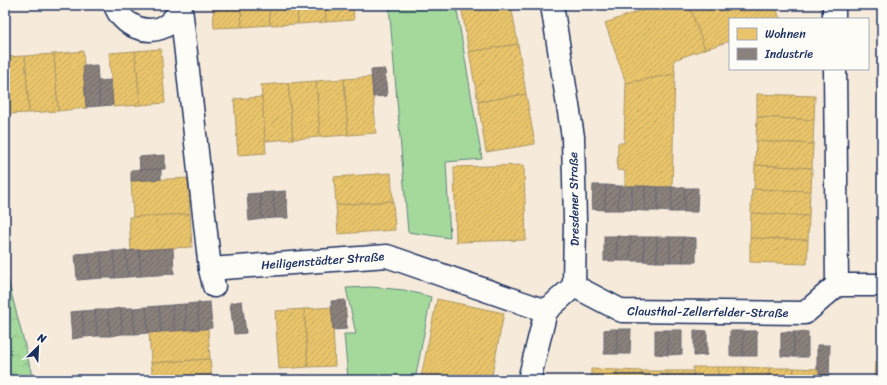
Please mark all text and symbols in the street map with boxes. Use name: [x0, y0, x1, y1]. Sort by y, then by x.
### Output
legend: [729, 18, 869, 70]
text: Wohnen: [765, 23, 806, 45]
text: Industrie: [764, 43, 813, 65]
street label: Dresdener Straße: [562, 152, 586, 246]
street label: Heiligenstädter Straße: [260, 245, 385, 276]
street label: Clausthal-Zellerfelder-Straße: [627, 300, 789, 324]
north arrow: [18, 327, 58, 367]
text: N: [34, 328, 50, 349]

